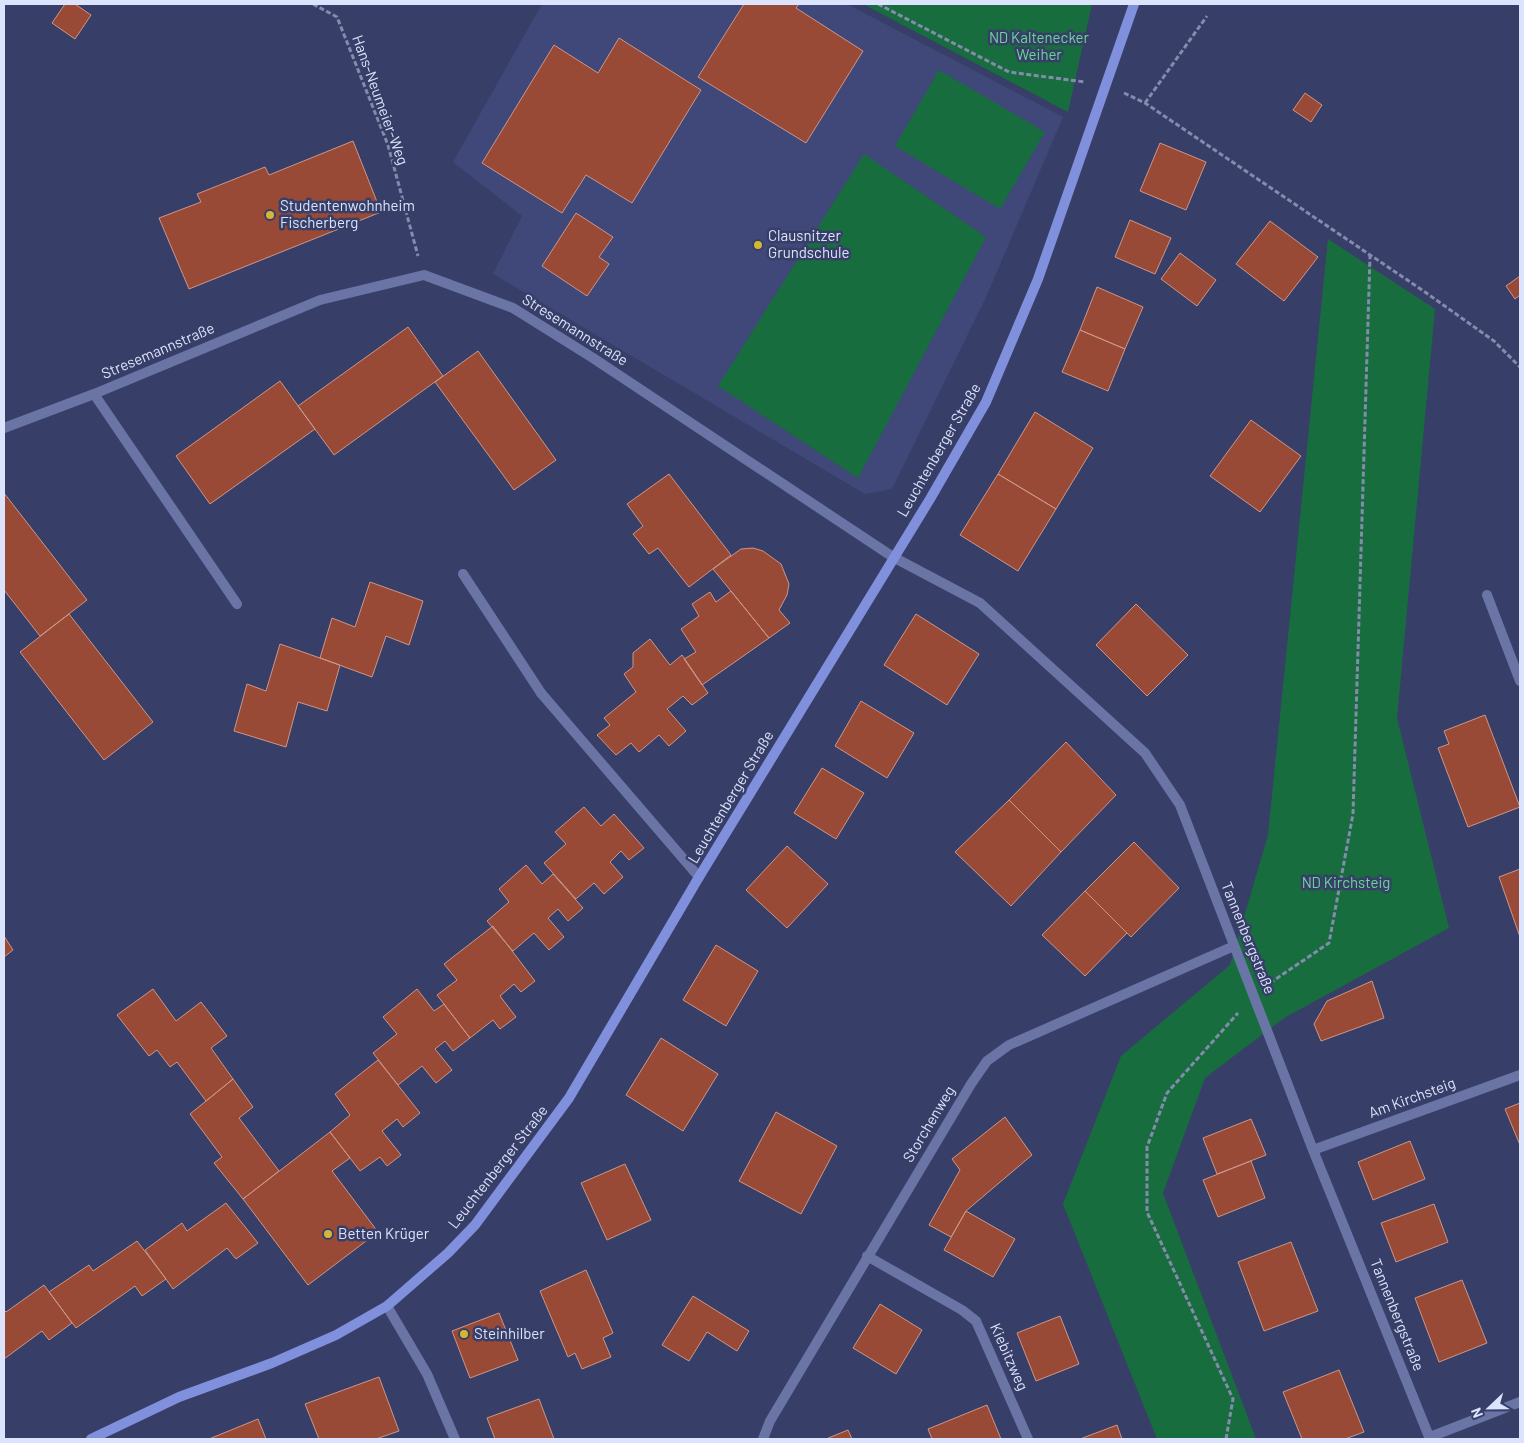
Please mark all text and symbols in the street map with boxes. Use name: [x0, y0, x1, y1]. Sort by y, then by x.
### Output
park label: ND Kaltenecker Weiher: [989, 28, 1090, 63]
street label: Hans-Neumeier-Weg: [349, 32, 413, 167]
place label: Studentenwohnheim Fischerberg: [280, 196, 415, 231]
marker: Studentenwohnheim Fischerberg: [264, 209, 276, 221]
place label: Clausnitzer Grundschule: [768, 226, 849, 261]
marker: Clausnitzer Grundschule: [752, 239, 764, 251]
street label: Stresemannstraße: [519, 289, 632, 369]
street label: Stresemannstraße: [98, 318, 217, 382]
street label: Leuchtenberger Straße: [893, 380, 984, 519]
street label: Leuchtenberger Straße: [683, 727, 777, 866]
park label: ND Kirchsteig: [1302, 873, 1390, 891]
street label: Tannenbergstraße: [1218, 879, 1280, 996]
street label: Am Kirchsteig: [1366, 1073, 1458, 1121]
street label: Storchenweg: [898, 1082, 958, 1165]
street label: Leuchtenberger Straße: [444, 1101, 551, 1232]
place label: Betten Krüger: [338, 1224, 430, 1242]
marker: Betten Krüger: [322, 1228, 334, 1240]
street label: Tannenbergstraße: [1367, 1256, 1429, 1373]
street label: Kiebitzweg: [987, 1320, 1033, 1393]
place label: Steinhilber: [474, 1324, 545, 1342]
marker: Steinhilber: [458, 1328, 470, 1340]
north arrow: [1464, 1383, 1514, 1433]
text: N: [1467, 1406, 1486, 1421]

